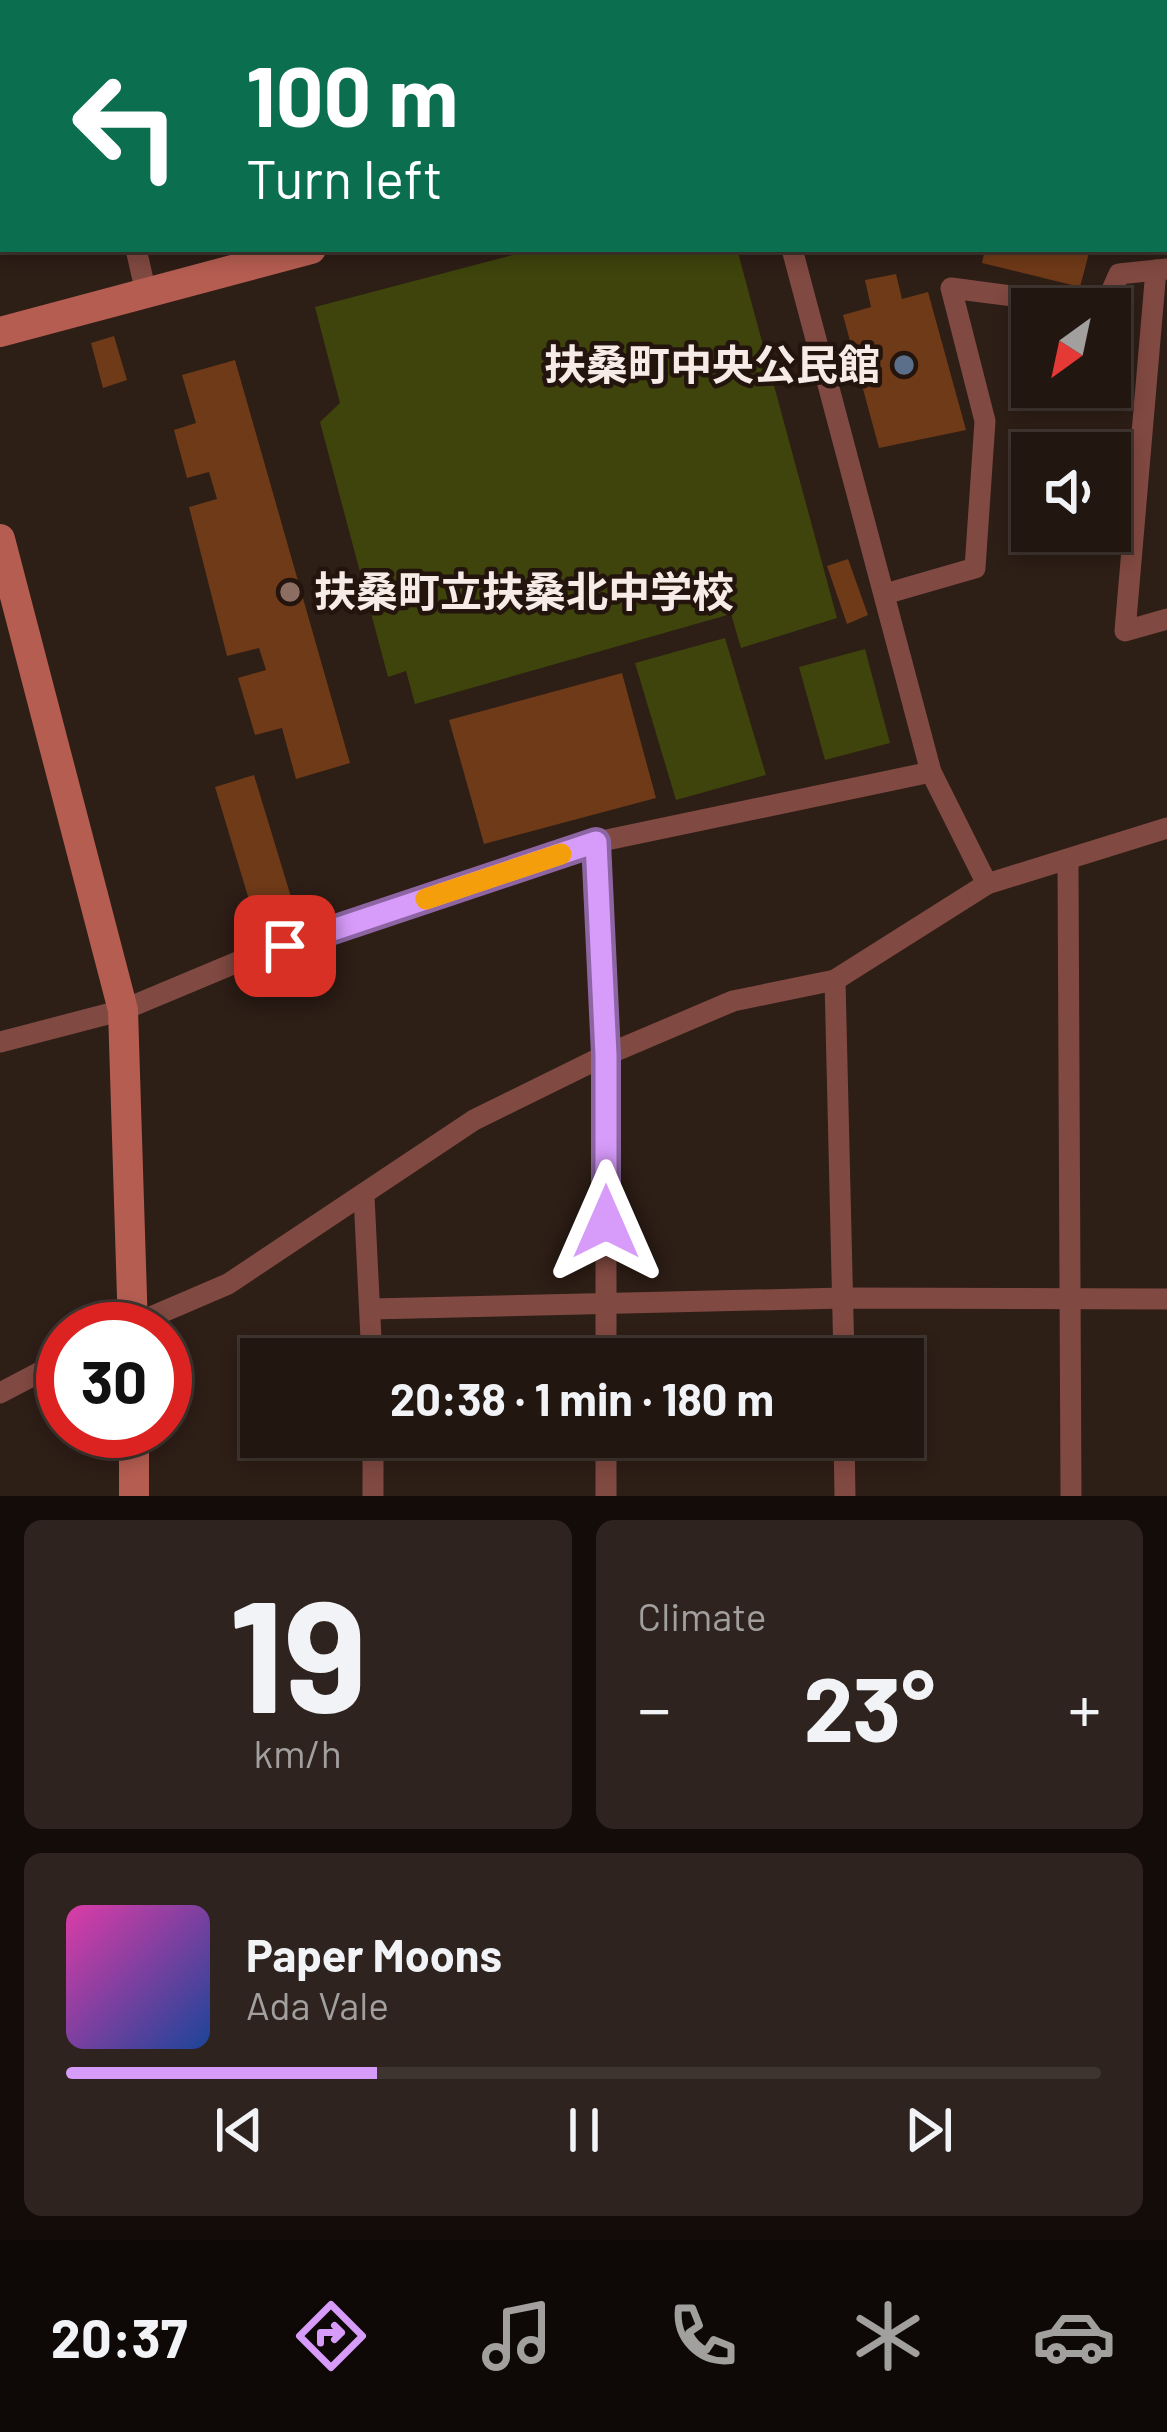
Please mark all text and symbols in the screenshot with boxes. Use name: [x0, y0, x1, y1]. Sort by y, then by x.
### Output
text: 100 m: [246, 43, 458, 144]
icon: left: [48, 48, 204, 204]
text: Turn left: [246, 145, 443, 210]
north arrow: [1011, 288, 1131, 408]
map controls: [1011, 288, 1131, 552]
place label: 扶桑町中央公民館: [544, 338, 880, 388]
marker: 扶桑町中央公民館: [891, 352, 917, 378]
button: sound: [1011, 432, 1131, 552]
place label: 扶桑町立扶桑北中学校: [314, 565, 734, 615]
marker: 扶桑町立扶桑北中学校: [277, 579, 303, 605]
pin: [234, 895, 336, 997]
icon: arrive: [252, 913, 318, 979]
position arrow: [543, 1159, 669, 1285]
speed limit sign: 30: [36, 1302, 192, 1458]
text: 20:38 · 1 min · 180 m: [390, 1371, 774, 1425]
text: 19: [229, 1557, 367, 1744]
text: Climate: [638, 1592, 767, 1639]
text: 23°: [803, 1652, 935, 1760]
text: −: [638, 1667, 671, 1746]
text: +: [1068, 1667, 1101, 1746]
text: km/h: [254, 1729, 342, 1776]
text: Paper Moons: [246, 1927, 502, 1981]
text: Ada Vale: [246, 1981, 389, 2028]
icon: previous: [206, 2097, 272, 2163]
icon: pause: [551, 2097, 617, 2163]
icon: next: [896, 2097, 962, 2163]
icon: directions: [289, 2294, 373, 2378]
icon: music: [475, 2294, 559, 2378]
icon: phone: [661, 2294, 745, 2378]
icon: climate: [846, 2294, 930, 2378]
icon: car: [1032, 2294, 1116, 2378]
text: 20:37: [51, 2304, 187, 2369]

